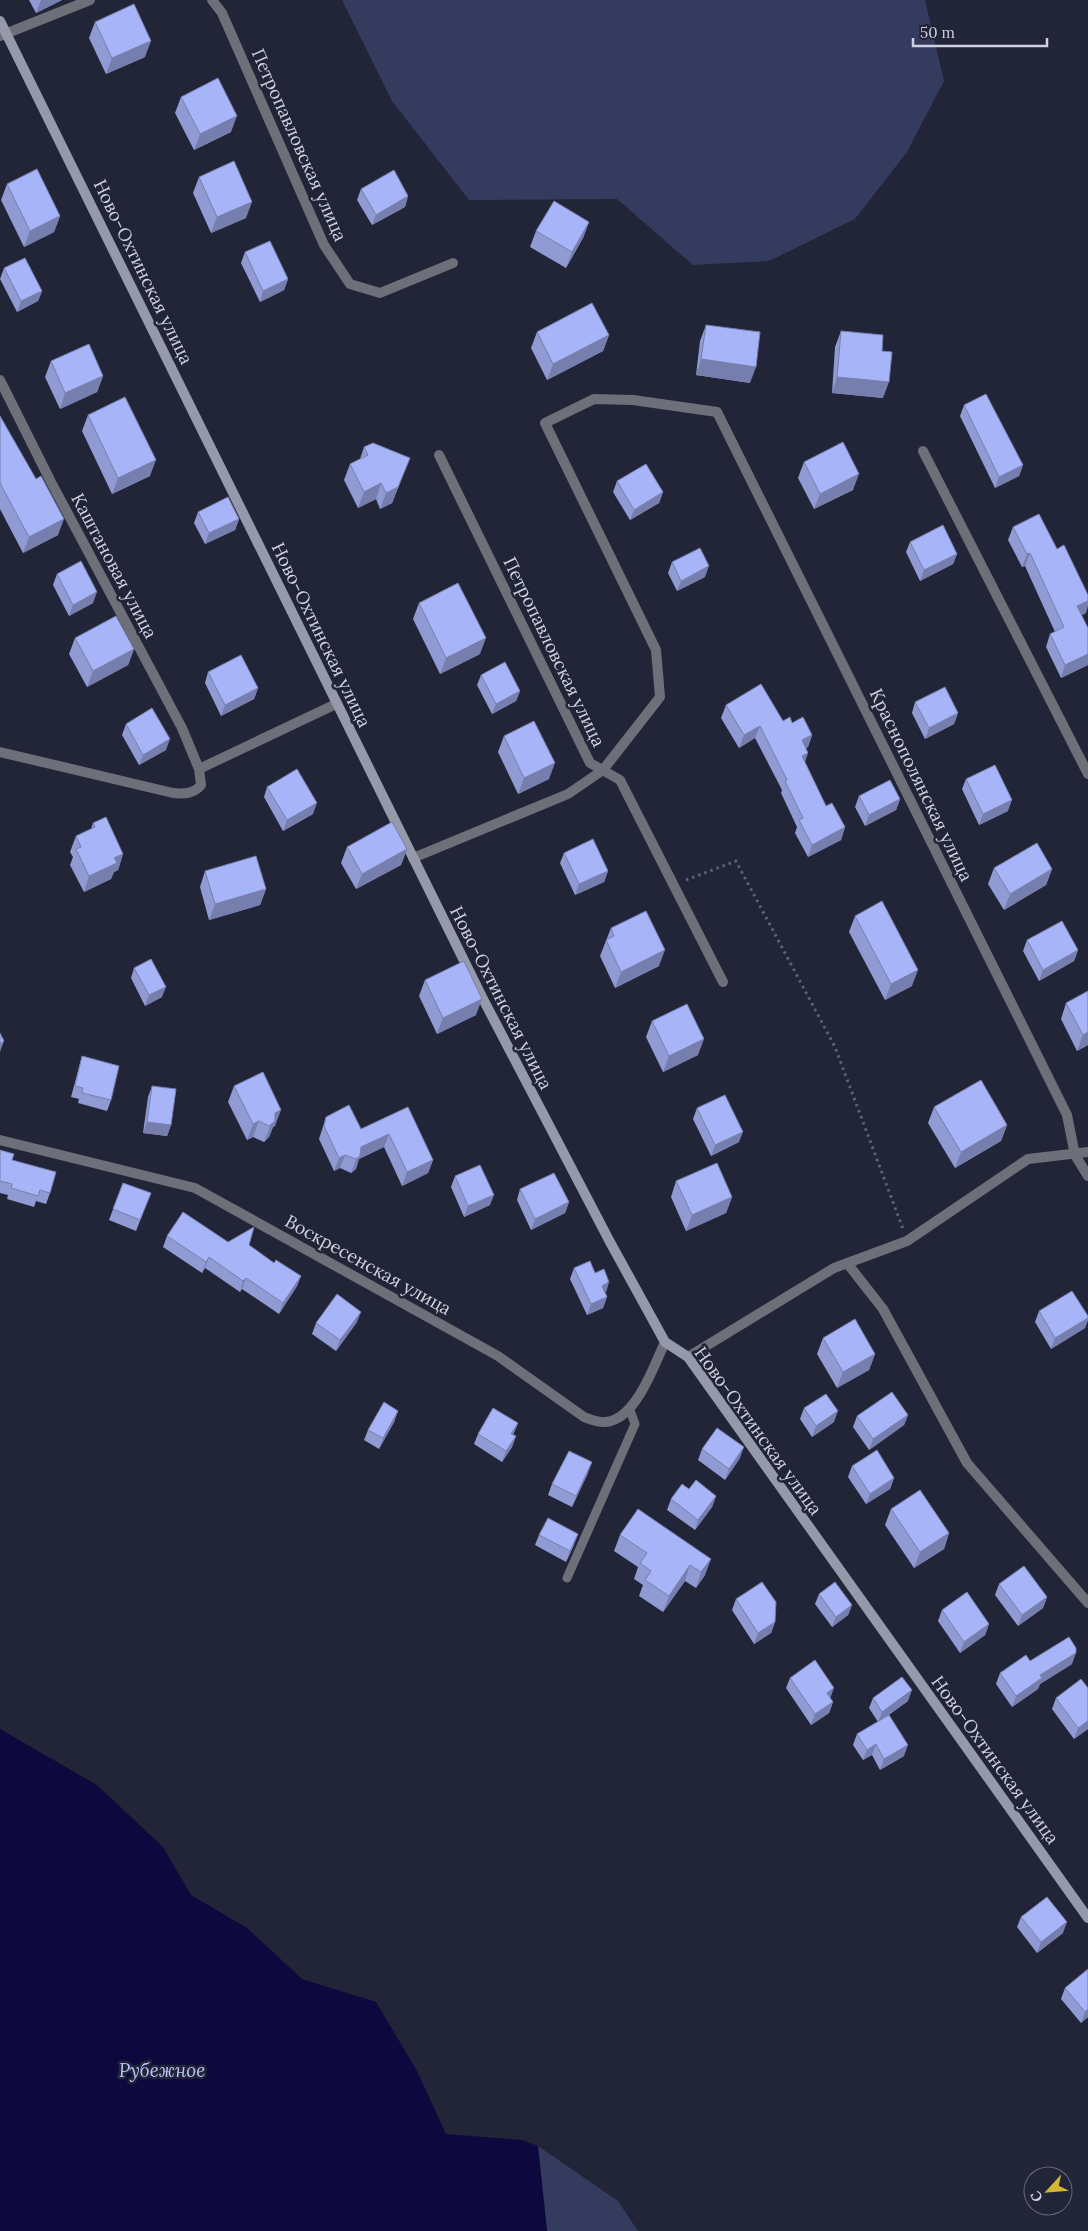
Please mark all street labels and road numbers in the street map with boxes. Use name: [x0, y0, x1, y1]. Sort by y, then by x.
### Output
street label: Петропавловская улица: [247, 45, 352, 245]
street label: Ново-Охтинская улица: [89, 176, 198, 368]
street label: Каштановая улица: [66, 489, 162, 642]
street label: Ново-Охтинская улица: [267, 539, 376, 731]
street label: Петропавловская улица: [498, 553, 610, 750]
street label: Краснополянская улица: [865, 685, 978, 885]
street label: Ново-Охтинская улица: [445, 902, 558, 1093]
street label: Воскресенская улица: [281, 1209, 455, 1320]
street label: Ново-Охтинская улица: [689, 1342, 827, 1520]
street label: Ново-Охтинская улица: [926, 1671, 1064, 1849]

